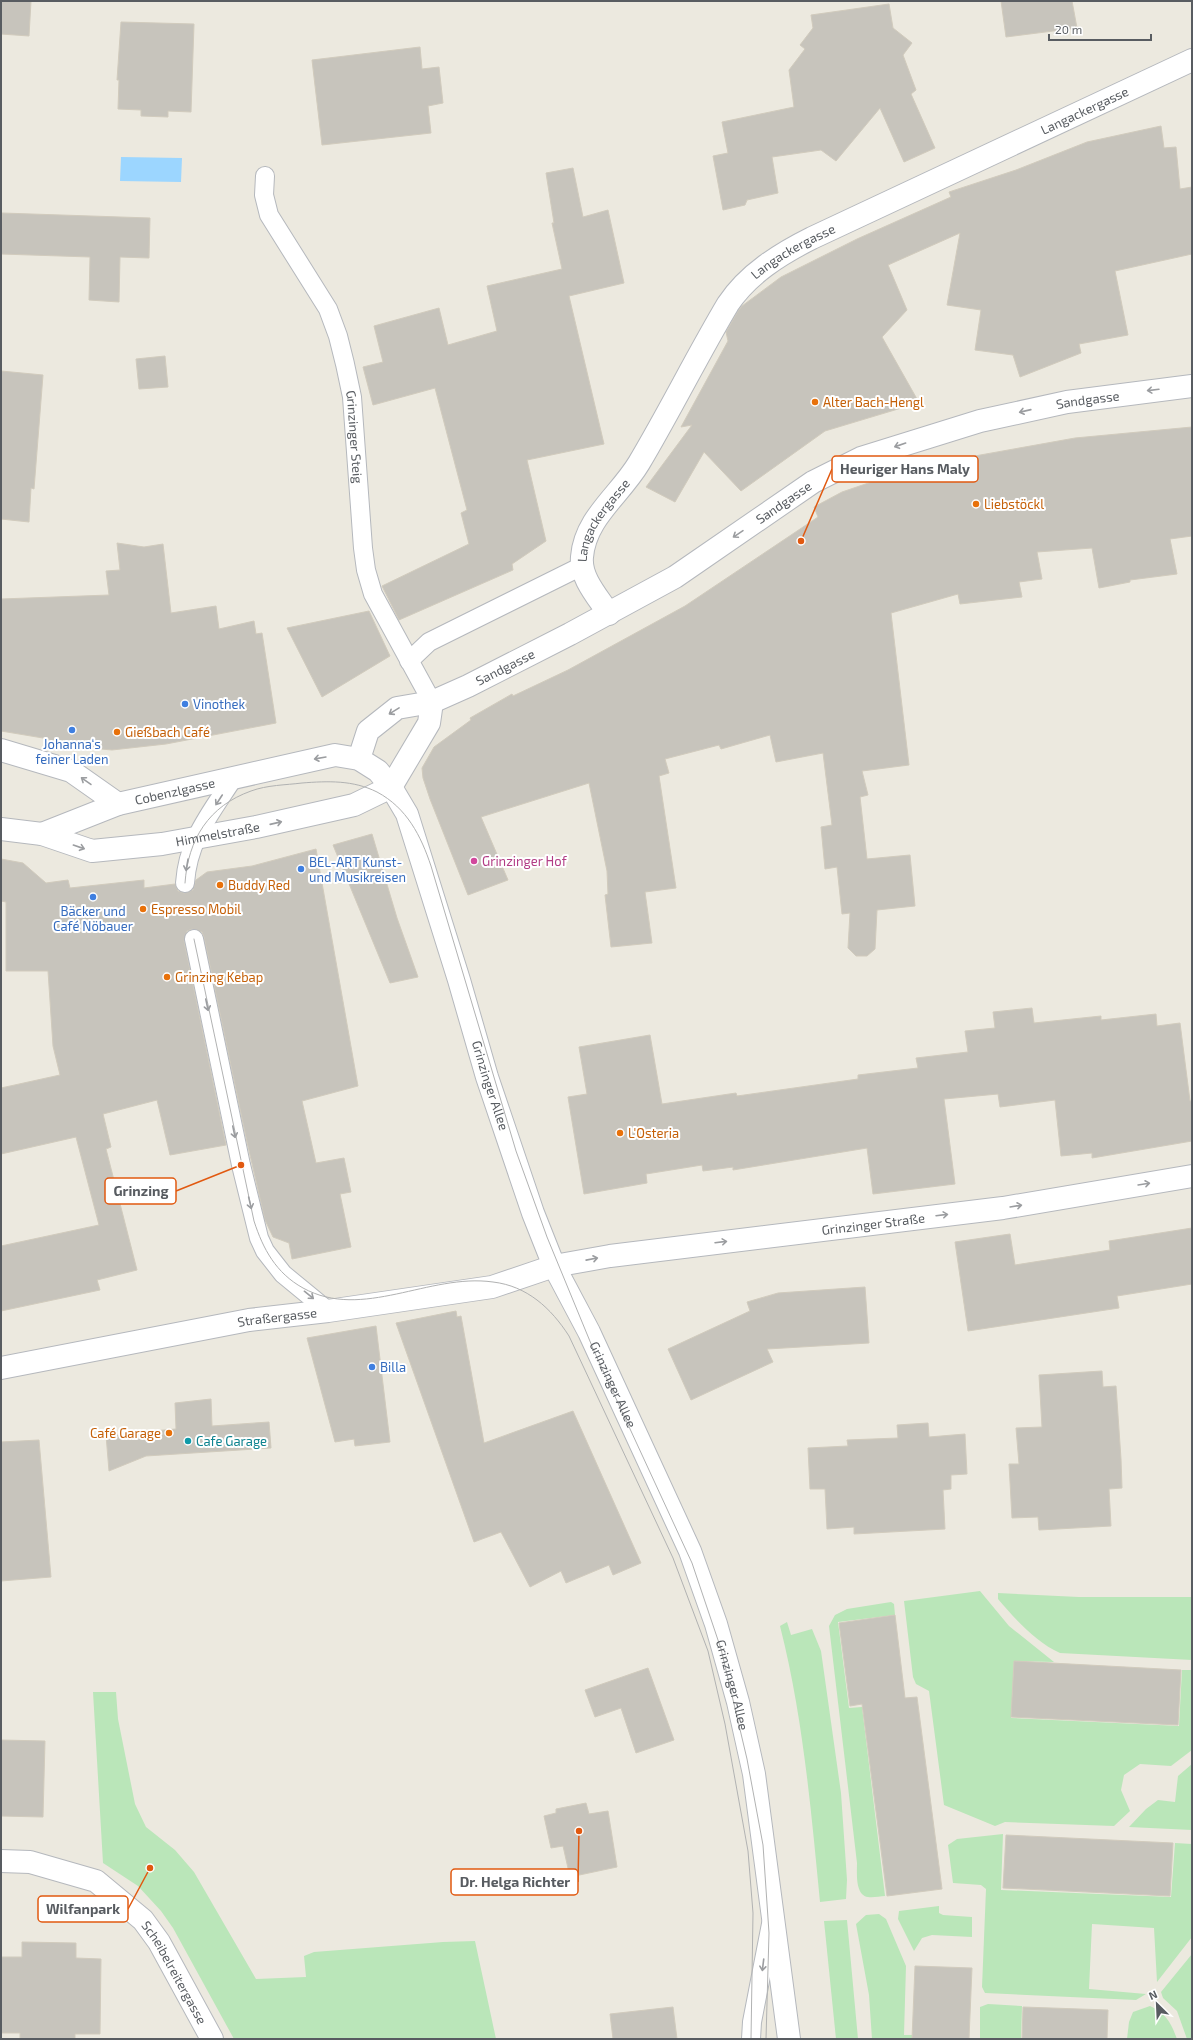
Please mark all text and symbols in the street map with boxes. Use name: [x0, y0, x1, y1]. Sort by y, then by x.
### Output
scale bar: [1049, 16, 1151, 42]
text: 20 m: [1055, 22, 1082, 36]
street label: Langackergasse: [1038, 83, 1131, 138]
street label: Langackergasse: [747, 220, 838, 282]
street label: Sandgasse: [1054, 387, 1120, 412]
one-way arrow: [1147, 387, 1160, 394]
street label: Grinzinger Steig: [343, 389, 366, 484]
place label: Alter Bach-Hengl: [823, 394, 924, 410]
marker: Alter Bach-Hengl: [810, 397, 820, 407]
one-way arrow: [1019, 408, 1032, 416]
one-way arrow: [893, 442, 906, 449]
callout: Heuriger Hans Maly: [832, 456, 978, 482]
text: Heuriger Hans Maly: [840, 460, 970, 477]
street label: Langackergasse: [574, 475, 633, 562]
street label: Sandgasse: [753, 478, 814, 527]
place label: Liebstöckl: [984, 496, 1044, 512]
marker: Liebstöckl: [971, 499, 981, 509]
one-way arrow: [732, 530, 743, 538]
street label: Sandgasse: [473, 645, 537, 689]
place label: Vinothek: [193, 696, 246, 712]
marker: Vinothek: [180, 699, 190, 709]
one-way arrow: [389, 707, 400, 716]
place label: Gießbach Café: [125, 724, 210, 740]
marker: Johanna‘s feiner Laden: [67, 725, 77, 735]
marker: Gießbach Café: [112, 727, 122, 737]
place label: Johanna‘s feiner Laden: [35, 736, 109, 767]
one-way arrow: [314, 754, 327, 762]
street label: Cobenzlgasse: [133, 774, 217, 808]
one-way arrow: [81, 777, 92, 785]
one-way arrow: [215, 795, 224, 806]
street label: Himmelstraße: [174, 818, 261, 849]
one-way arrow: [269, 818, 282, 826]
one-way arrow: [72, 843, 84, 851]
place label: Grinzinger Hof: [482, 853, 568, 869]
place label: BEL-ART Kunst- und Musikreisen: [309, 854, 406, 885]
marker: Grinzinger Hof: [469, 856, 479, 866]
one-way arrow: [182, 858, 190, 871]
marker: BEL-ART Kunst- und Musikreisen: [296, 864, 306, 874]
place label: Buddy Red: [228, 877, 290, 893]
marker: Buddy Red: [215, 880, 225, 890]
marker: Bäcker und Café Nöbauer: [88, 892, 98, 902]
place label: Espresso Mobil: [151, 901, 241, 917]
place label: Bäcker und Café Nöbauer: [53, 903, 133, 934]
marker: Espresso Mobil: [138, 904, 148, 914]
place label: Grinzing Kebap: [175, 969, 263, 985]
marker: Grinzing Kebap: [162, 972, 172, 982]
one-way arrow: [204, 998, 212, 1011]
street label: Grinzinger Allee: [469, 1039, 512, 1132]
one-way arrow: [231, 1125, 239, 1138]
place label: L'Osteria: [628, 1125, 679, 1141]
marker: L'Osteria: [615, 1128, 625, 1138]
callout: Grinzing: [105, 1178, 176, 1204]
one-way arrow: [1138, 1180, 1151, 1188]
text: Grinzing: [113, 1182, 169, 1199]
one-way arrow: [246, 1196, 254, 1209]
one-way arrow: [1009, 1202, 1022, 1210]
street label: Grinzinger Straße: [821, 1210, 926, 1238]
one-way arrow: [935, 1211, 948, 1219]
one-way arrow: [714, 1238, 727, 1246]
one-way arrow: [585, 1255, 598, 1263]
one-way arrow: [303, 1291, 314, 1300]
street label: Straßergasse: [236, 1304, 318, 1330]
street label: Grinzinger Allee: [586, 1339, 640, 1430]
place label: Billa: [380, 1359, 406, 1375]
marker: Billa: [367, 1362, 377, 1372]
place label: Café Garage: [90, 1425, 161, 1441]
marker: Café Garage: [164, 1428, 174, 1438]
place label: Cafe Garage: [196, 1433, 267, 1449]
marker: Cafe Garage: [183, 1436, 193, 1446]
street label: Grinzinger Allee: [713, 1638, 752, 1732]
callout: Dr. Helga Richter: [451, 1869, 578, 1895]
text: Dr. Helga Richter: [460, 1873, 570, 1890]
callout: Wilfanpark: [38, 1896, 128, 1922]
text: Wilfanpark: [46, 1900, 120, 1917]
street label: Scheibelreitergasse: [138, 1918, 210, 2027]
one-way arrow: [759, 1958, 767, 1971]
north arrow: [1137, 1984, 1177, 2024]
text: N: [1146, 1987, 1159, 2002]

